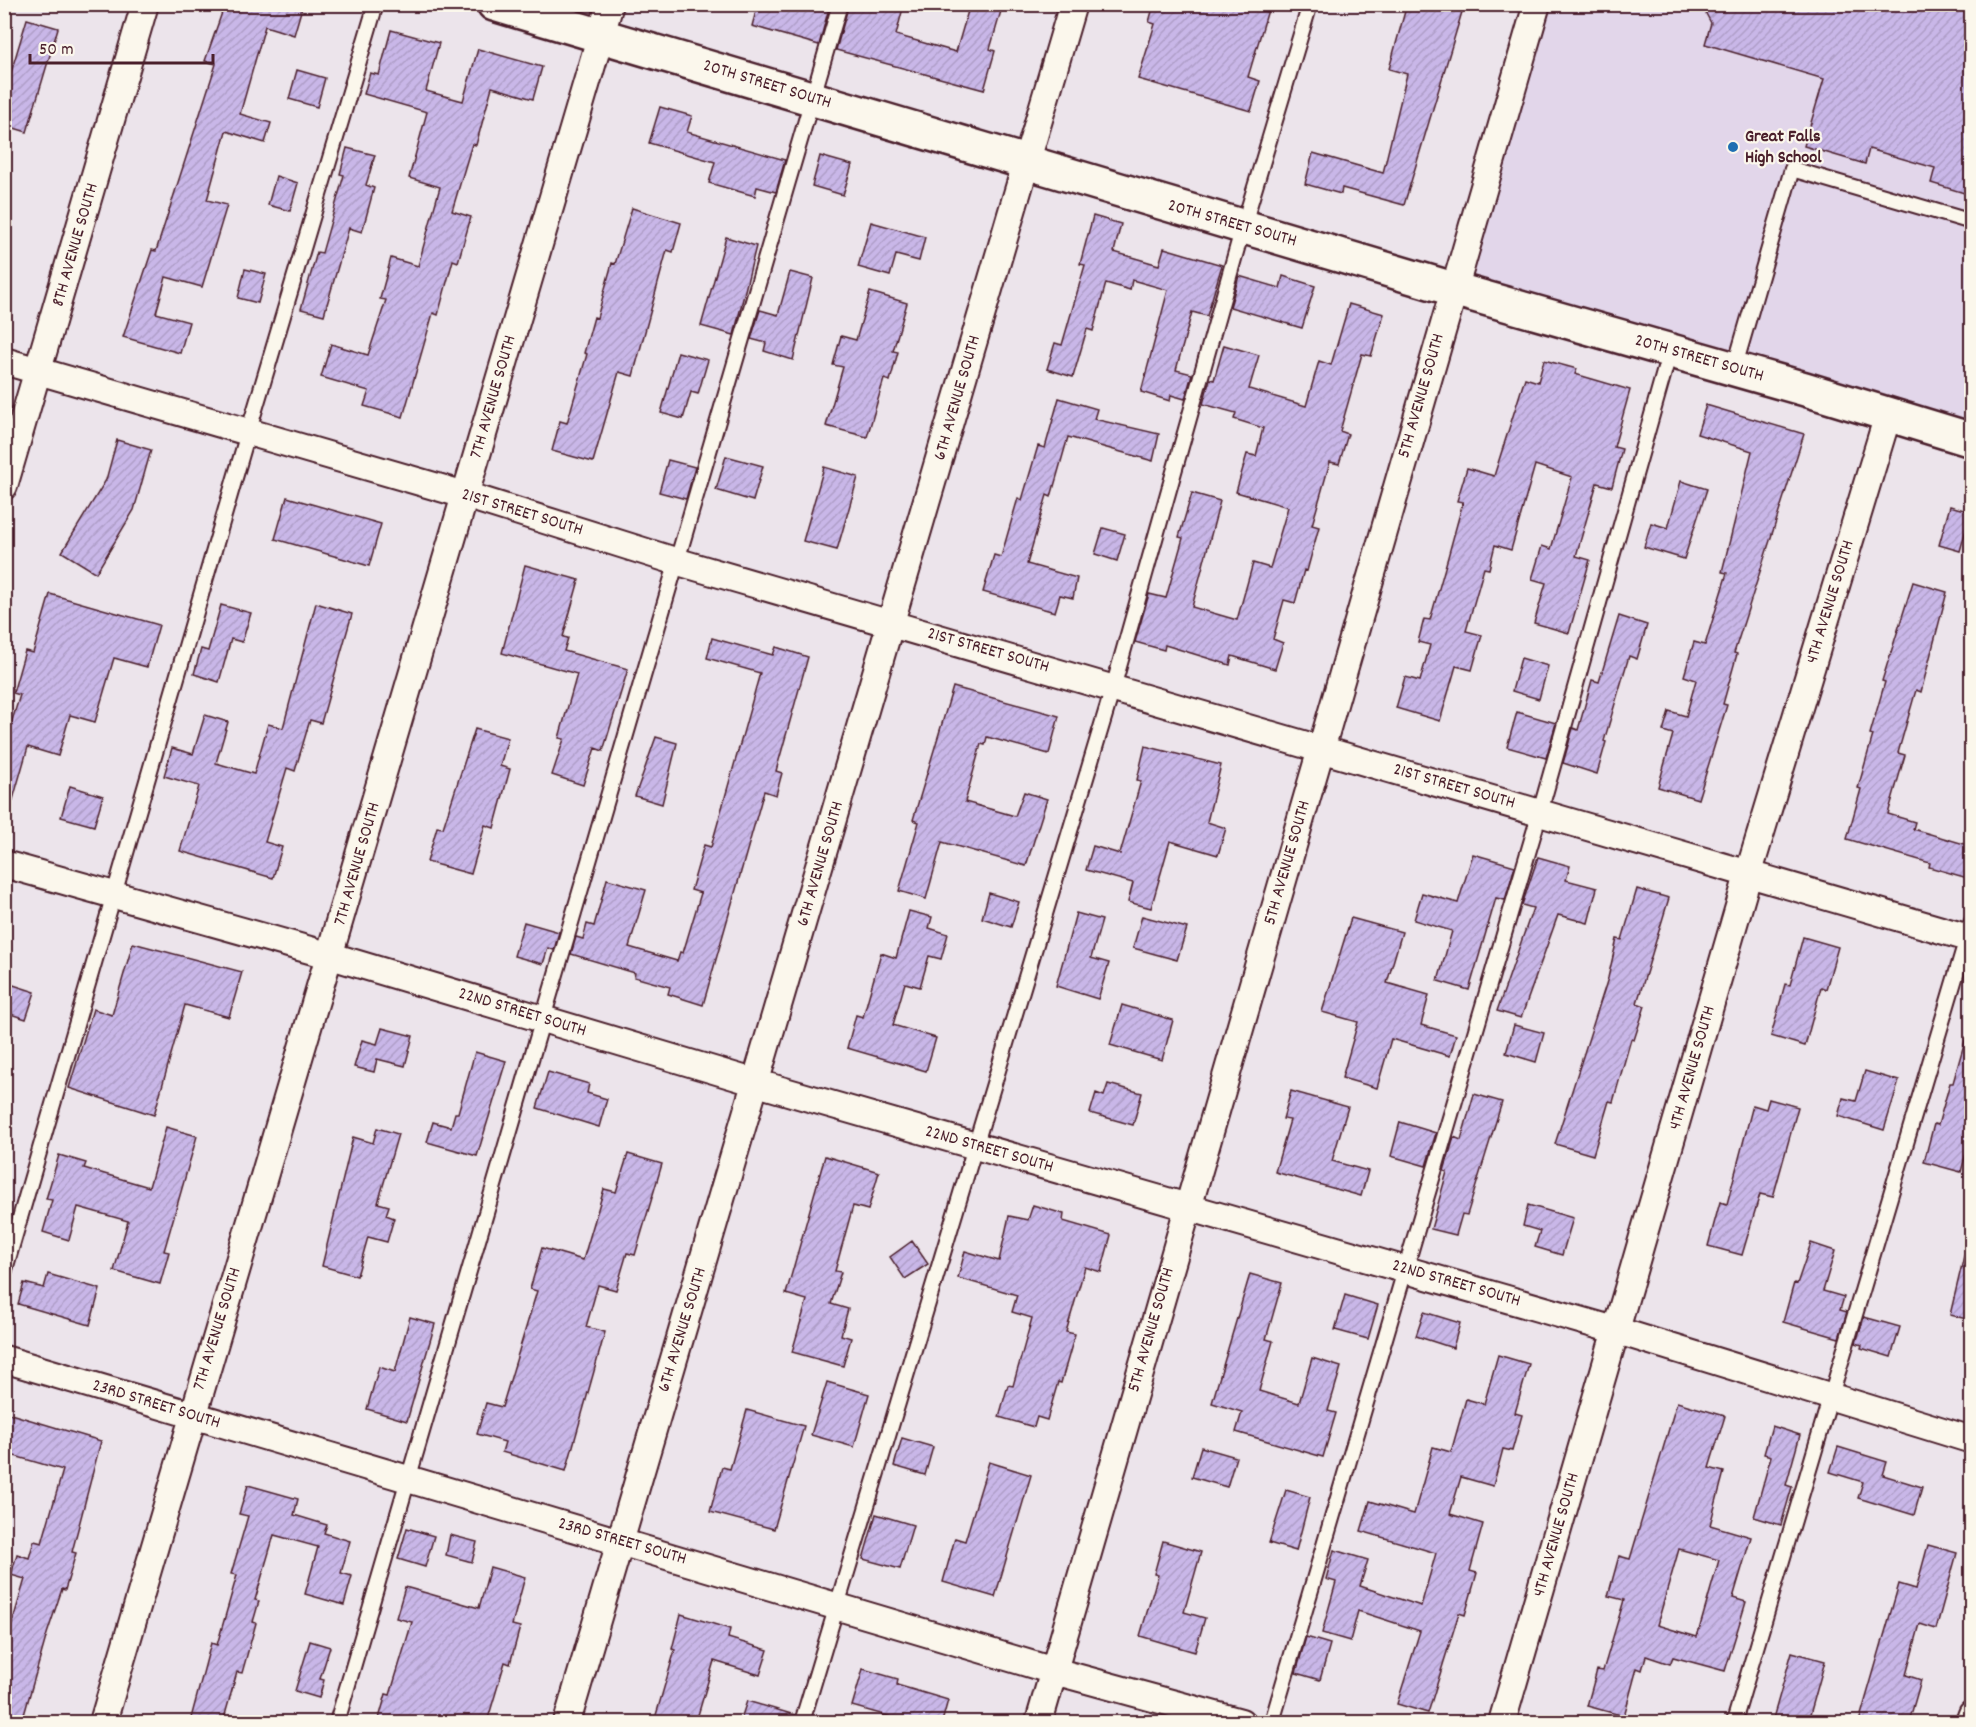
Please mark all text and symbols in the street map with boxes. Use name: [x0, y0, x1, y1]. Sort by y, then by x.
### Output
scale bar: [30, 27, 213, 65]
text: 50 m: [39, 38, 74, 63]
street label: 20TH STREET SOUTH: [700, 54, 834, 116]
place label: Great Falls High School: [1745, 125, 1822, 171]
marker: Great Falls High School: [1726, 140, 1740, 154]
street label: 8TH AVENUE SOUTH: [46, 180, 106, 310]
street label: 20TH STREET SOUTH: [1165, 194, 1299, 254]
street label: 20TH STREET SOUTH: [1632, 329, 1766, 389]
street label: 5TH AVENUE SOUTH: [1392, 331, 1452, 461]
street label: 7TH AVENUE SOUTH: [464, 332, 524, 462]
street label: 6TH AVENUE SOUTH: [928, 332, 988, 464]
street label: 21ST STREET SOUTH: [458, 483, 586, 543]
street label: 4TH AVENUE SOUTH: [1800, 537, 1862, 667]
street label: 21ST STREET SOUTH: [924, 622, 1052, 680]
street label: 21ST STREET SOUTH: [1390, 758, 1518, 816]
street label: 6TH AVENUE SOUTH: [791, 798, 851, 930]
street label: 5TH AVENUE SOUTH: [1258, 798, 1318, 928]
street label: 7TH AVENUE SOUTH: [328, 799, 388, 929]
street label: 22ND STREET SOUTH: [455, 982, 589, 1044]
street label: 4TH AVENUE SOUTH: [1663, 1003, 1723, 1133]
street label: 22ND STREET SOUTH: [922, 1120, 1056, 1180]
street label: 22ND STREET SOUTH: [1389, 1254, 1523, 1314]
street label: 7TH AVENUE SOUTH: [187, 1264, 249, 1394]
street label: 6TH AVENUE SOUTH: [652, 1265, 714, 1395]
street label: 5TH AVENUE SOUTH: [1122, 1265, 1182, 1395]
street label: 23RD STREET SOUTH: [89, 1374, 223, 1436]
street label: 4TH AVENUE SOUTH: [1527, 1470, 1587, 1600]
street label: 23RD STREET SOUTH: [555, 1512, 689, 1572]

